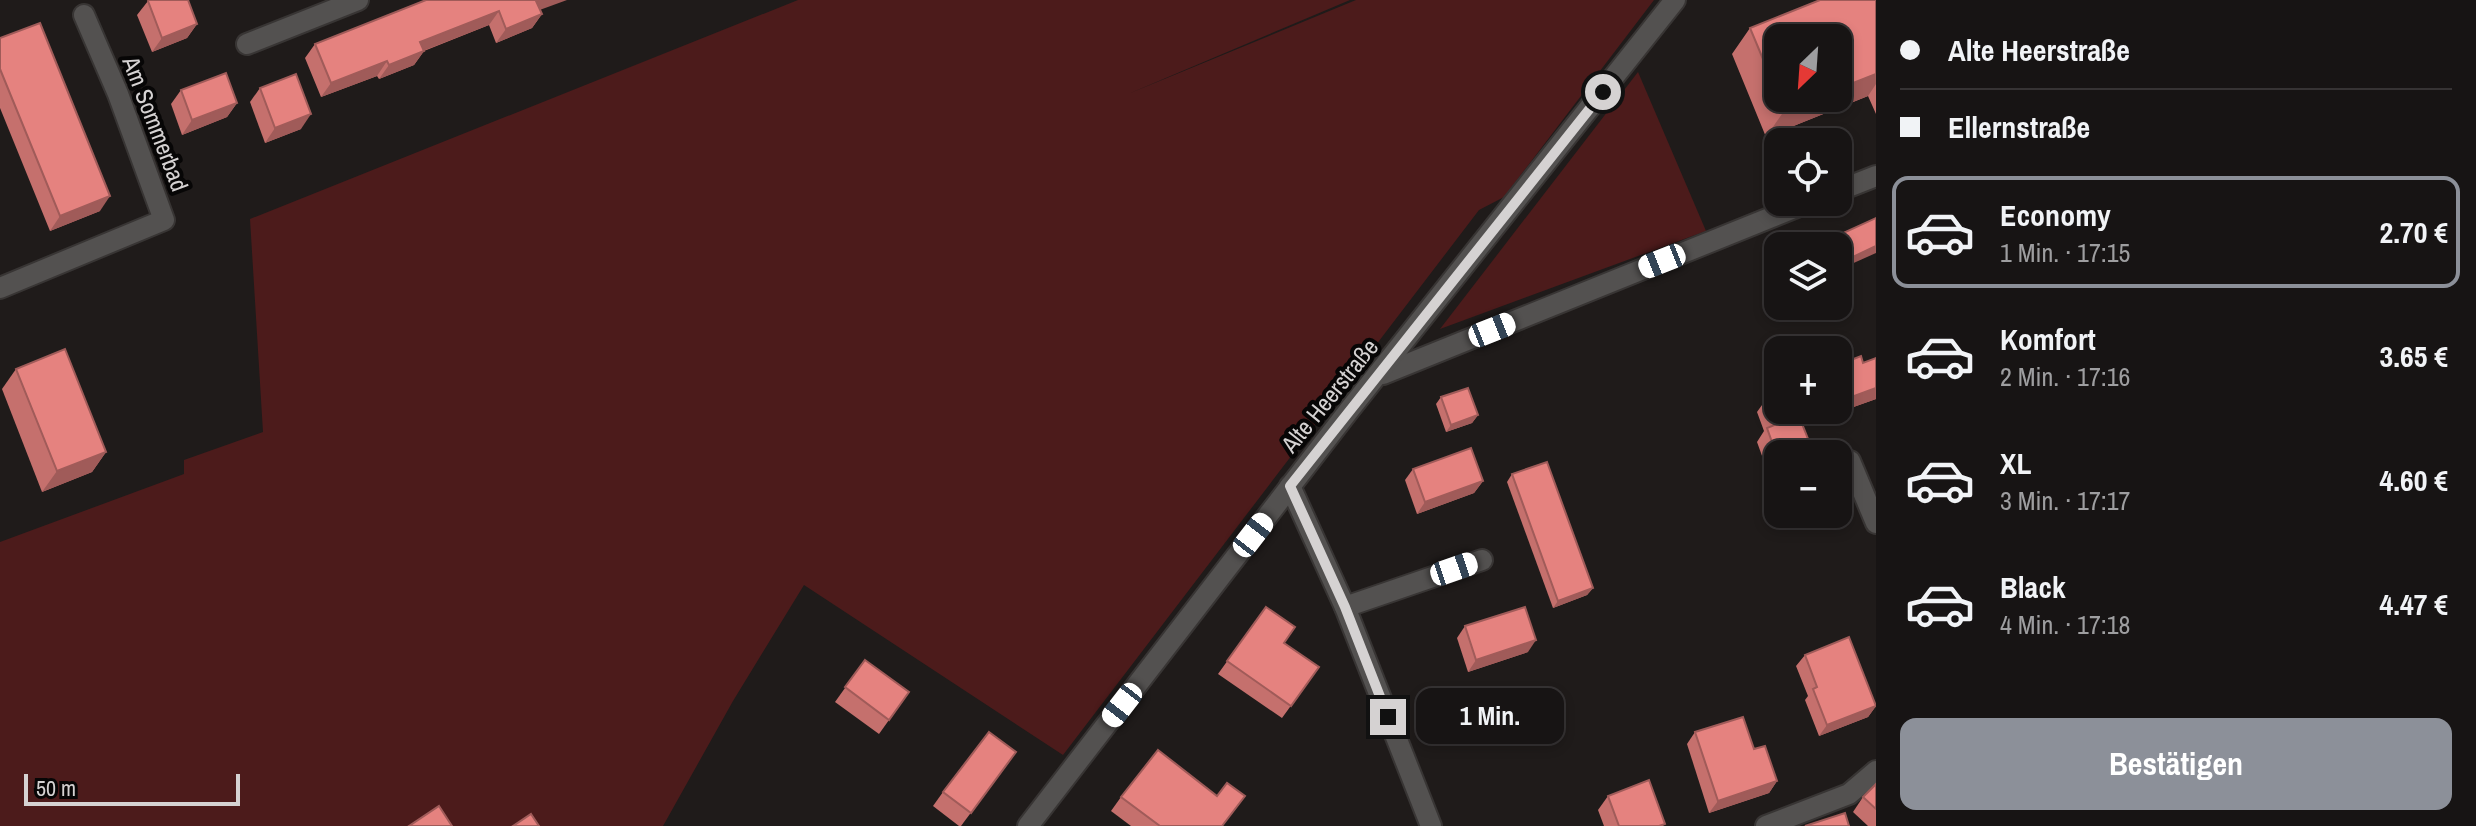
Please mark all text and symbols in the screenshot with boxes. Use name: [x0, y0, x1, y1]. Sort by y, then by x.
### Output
north arrow: [1764, 24, 1852, 112]
map controls: [1764, 24, 1852, 528]
text: Alte Heerstraße: [1948, 30, 2130, 70]
street label: Am Sommerbad: [115, 51, 196, 196]
route start: [1585, 74, 1621, 110]
text: Ellernstraße: [1948, 107, 2090, 147]
button: locate: [1764, 128, 1852, 216]
text: Economy: [2000, 195, 2111, 235]
icon: car: [1904, 196, 1976, 268]
text: 2.70 €: [2380, 212, 2448, 252]
button: layers: [1764, 232, 1852, 320]
text: 1 Min. · 17:15: [2000, 235, 2130, 270]
car: [1635, 241, 1689, 281]
car: [1465, 310, 1519, 350]
text: Komfort: [2000, 319, 2096, 359]
icon: car: [1904, 320, 1976, 392]
street label: Alte Heerstraße: [1273, 332, 1385, 460]
button: +: [1764, 336, 1852, 424]
text: 3.65 €: [2380, 336, 2448, 376]
text: 2 Min. · 17:16: [2000, 359, 2130, 394]
button: −: [1764, 440, 1852, 528]
text: XL: [2000, 443, 2031, 483]
icon: car: [1904, 444, 1976, 516]
text: 4.60 €: [2380, 460, 2448, 500]
text: 3 Min. · 17:17: [2000, 483, 2130, 518]
car: [1229, 509, 1277, 561]
car: [1427, 550, 1481, 588]
text: Black: [2000, 567, 2066, 607]
icon: car: [1904, 568, 1976, 640]
text: 4.47 €: [2380, 584, 2448, 624]
text: 4 Min. · 17:18: [2000, 607, 2130, 642]
car: [1098, 679, 1146, 731]
callout: 1 Min.: [1416, 689, 1564, 745]
text: 1 Min.: [1460, 698, 1520, 733]
route end: [1370, 699, 1406, 735]
button: Bestätigen: [1900, 718, 2452, 810]
scale bar: [24, 770, 240, 806]
text: 50 m: [36, 773, 76, 803]

